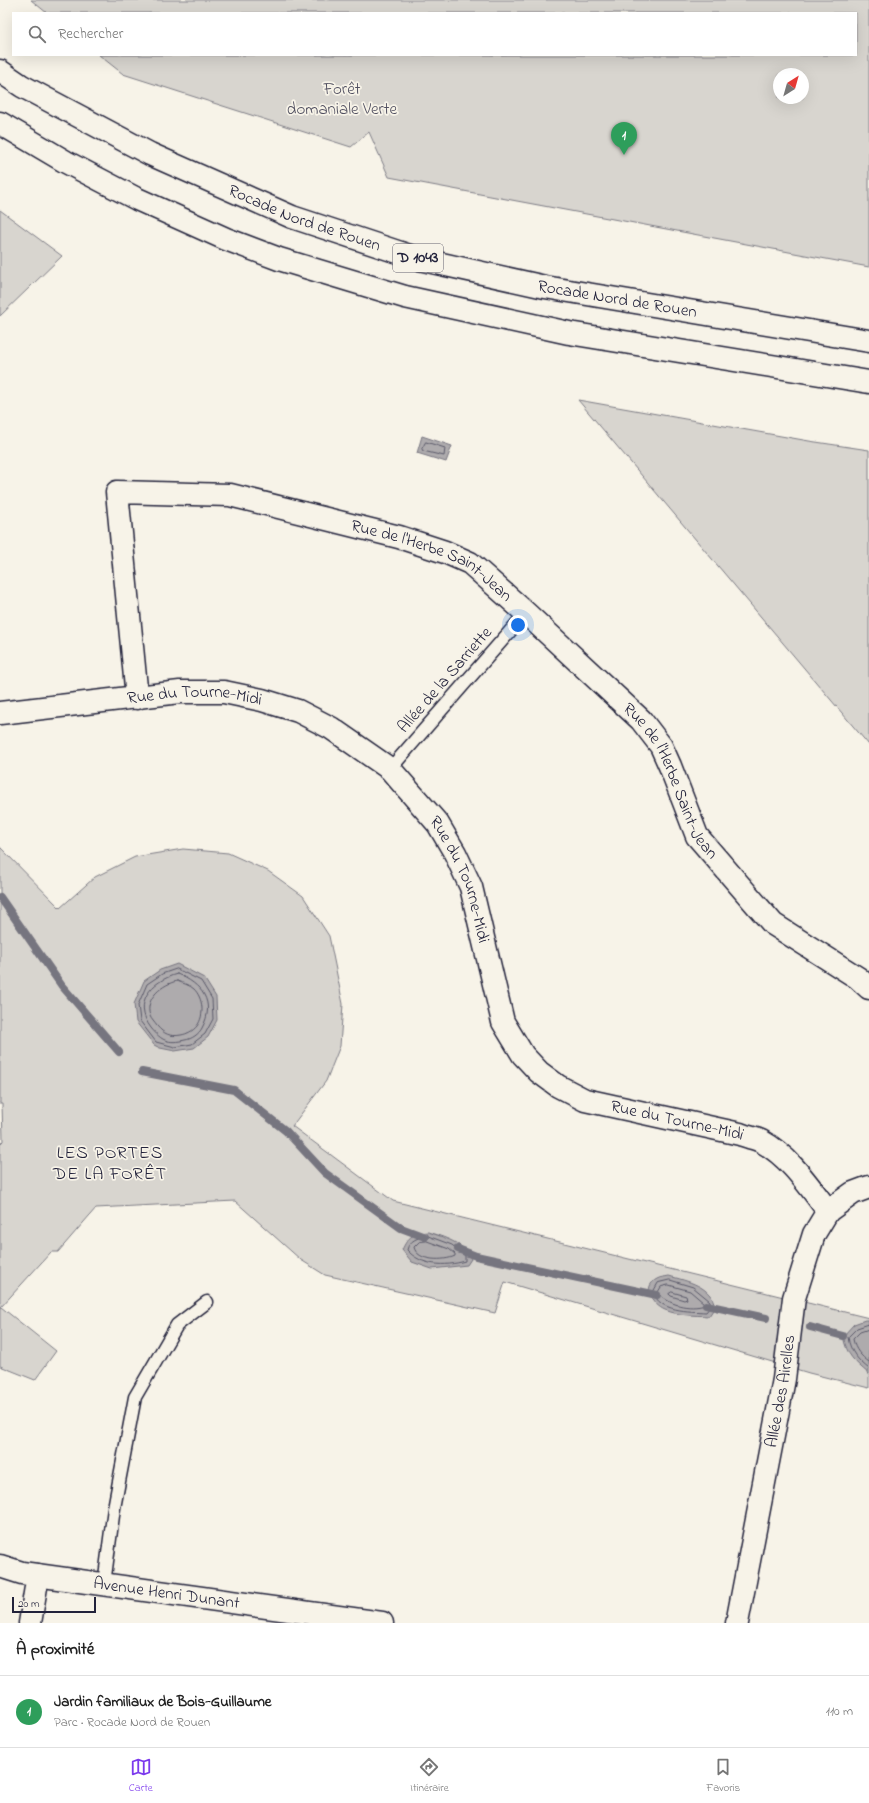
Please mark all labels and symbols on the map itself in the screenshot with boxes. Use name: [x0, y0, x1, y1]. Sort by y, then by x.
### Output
north arrow: [773, 68, 809, 104]
park label: Forêt domaniale Verte: [287, 77, 398, 122]
pin: 1: [611, 122, 637, 155]
street label: Rocade Nord de Rouen: [224, 178, 384, 258]
road number: D 1043: [393, 244, 443, 272]
street label: Rocade Nord de Rouen: [535, 273, 699, 325]
street label: Rue de l'Herbe Saint-Jean: [348, 513, 518, 608]
your location: [508, 615, 528, 635]
street label: Allée de la Sarriette: [392, 621, 499, 739]
street label: Rue du Tourne-Midi: [126, 679, 264, 712]
street label: Rue de l'Herbe Saint-Jean: [617, 697, 724, 865]
street label: Rue du Tourne-Midi: [424, 810, 496, 945]
street label: Rue du Tourne-Midi: [608, 1093, 748, 1147]
district label: LES PORTES DE LA FORÊT: [52, 1141, 167, 1188]
street label: Allée des Airelles: [759, 1333, 802, 1450]
street label: Avenue Henri Dunant: [92, 1571, 242, 1616]
scale bar: [12, 1595, 96, 1614]

